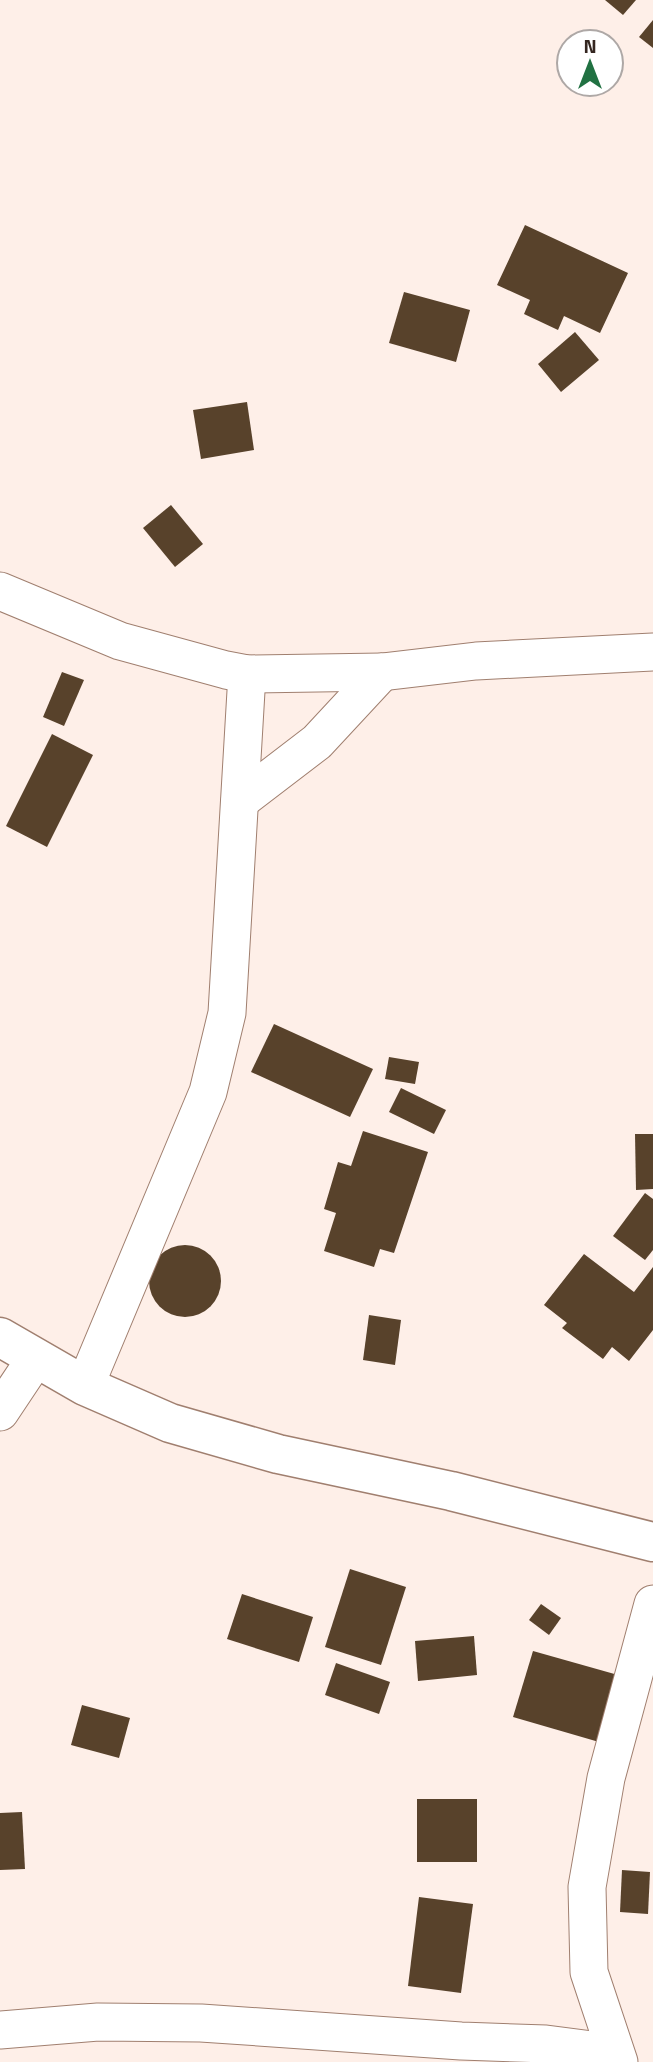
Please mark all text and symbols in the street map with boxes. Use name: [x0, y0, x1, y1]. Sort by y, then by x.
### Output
north arrow: [555, 28, 625, 98]
text: N: [583, 31, 597, 60]

